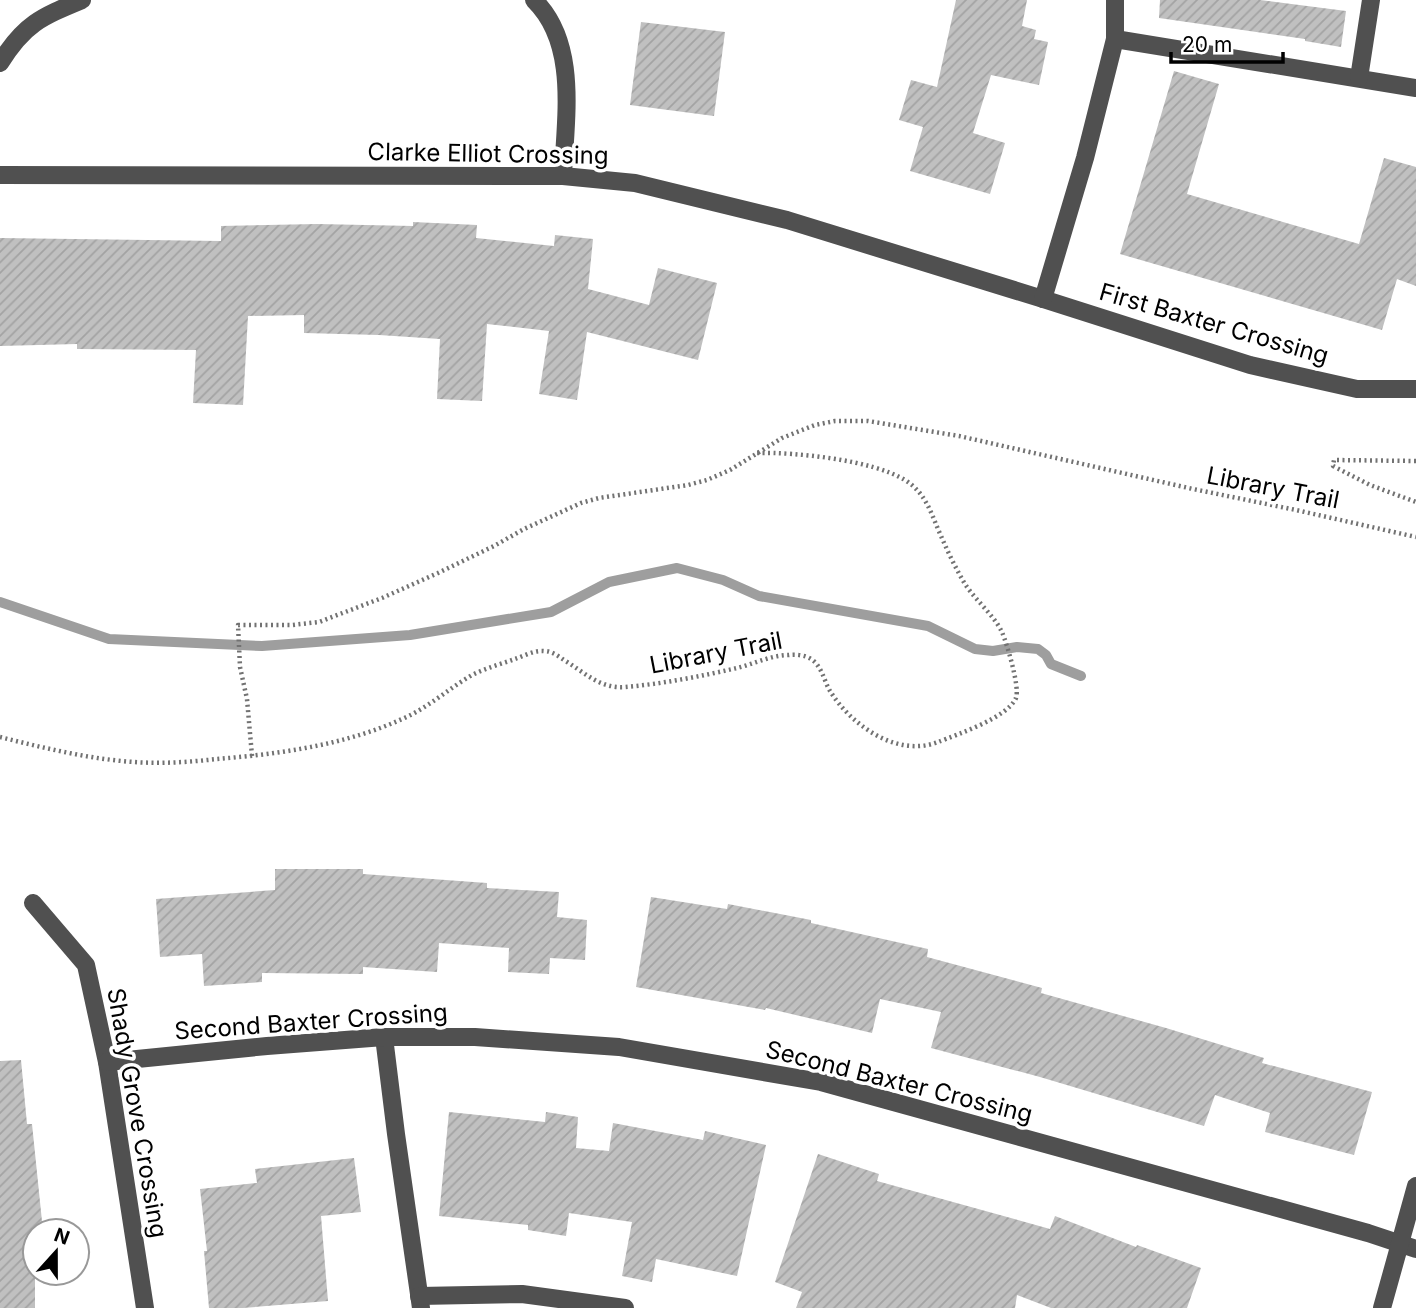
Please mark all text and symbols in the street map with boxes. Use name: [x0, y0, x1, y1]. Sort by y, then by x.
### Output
scale bar: [1171, 21, 1283, 65]
text: 20 m: [1182, 32, 1232, 57]
street label: Clarke Elliot Crossing: [367, 137, 609, 170]
street label: First Baxter Crossing: [1096, 277, 1332, 370]
street label: Library Trail: [1204, 460, 1342, 515]
street label: Library Trail: [647, 625, 785, 680]
street label: Shady Grove Crossing: [101, 986, 174, 1240]
street label: Second Baxter Crossing: [173, 997, 449, 1046]
street label: Second Baxter Crossing: [763, 1034, 1035, 1129]
north arrow: [21, 1217, 91, 1287]
text: N: [51, 1223, 73, 1250]

